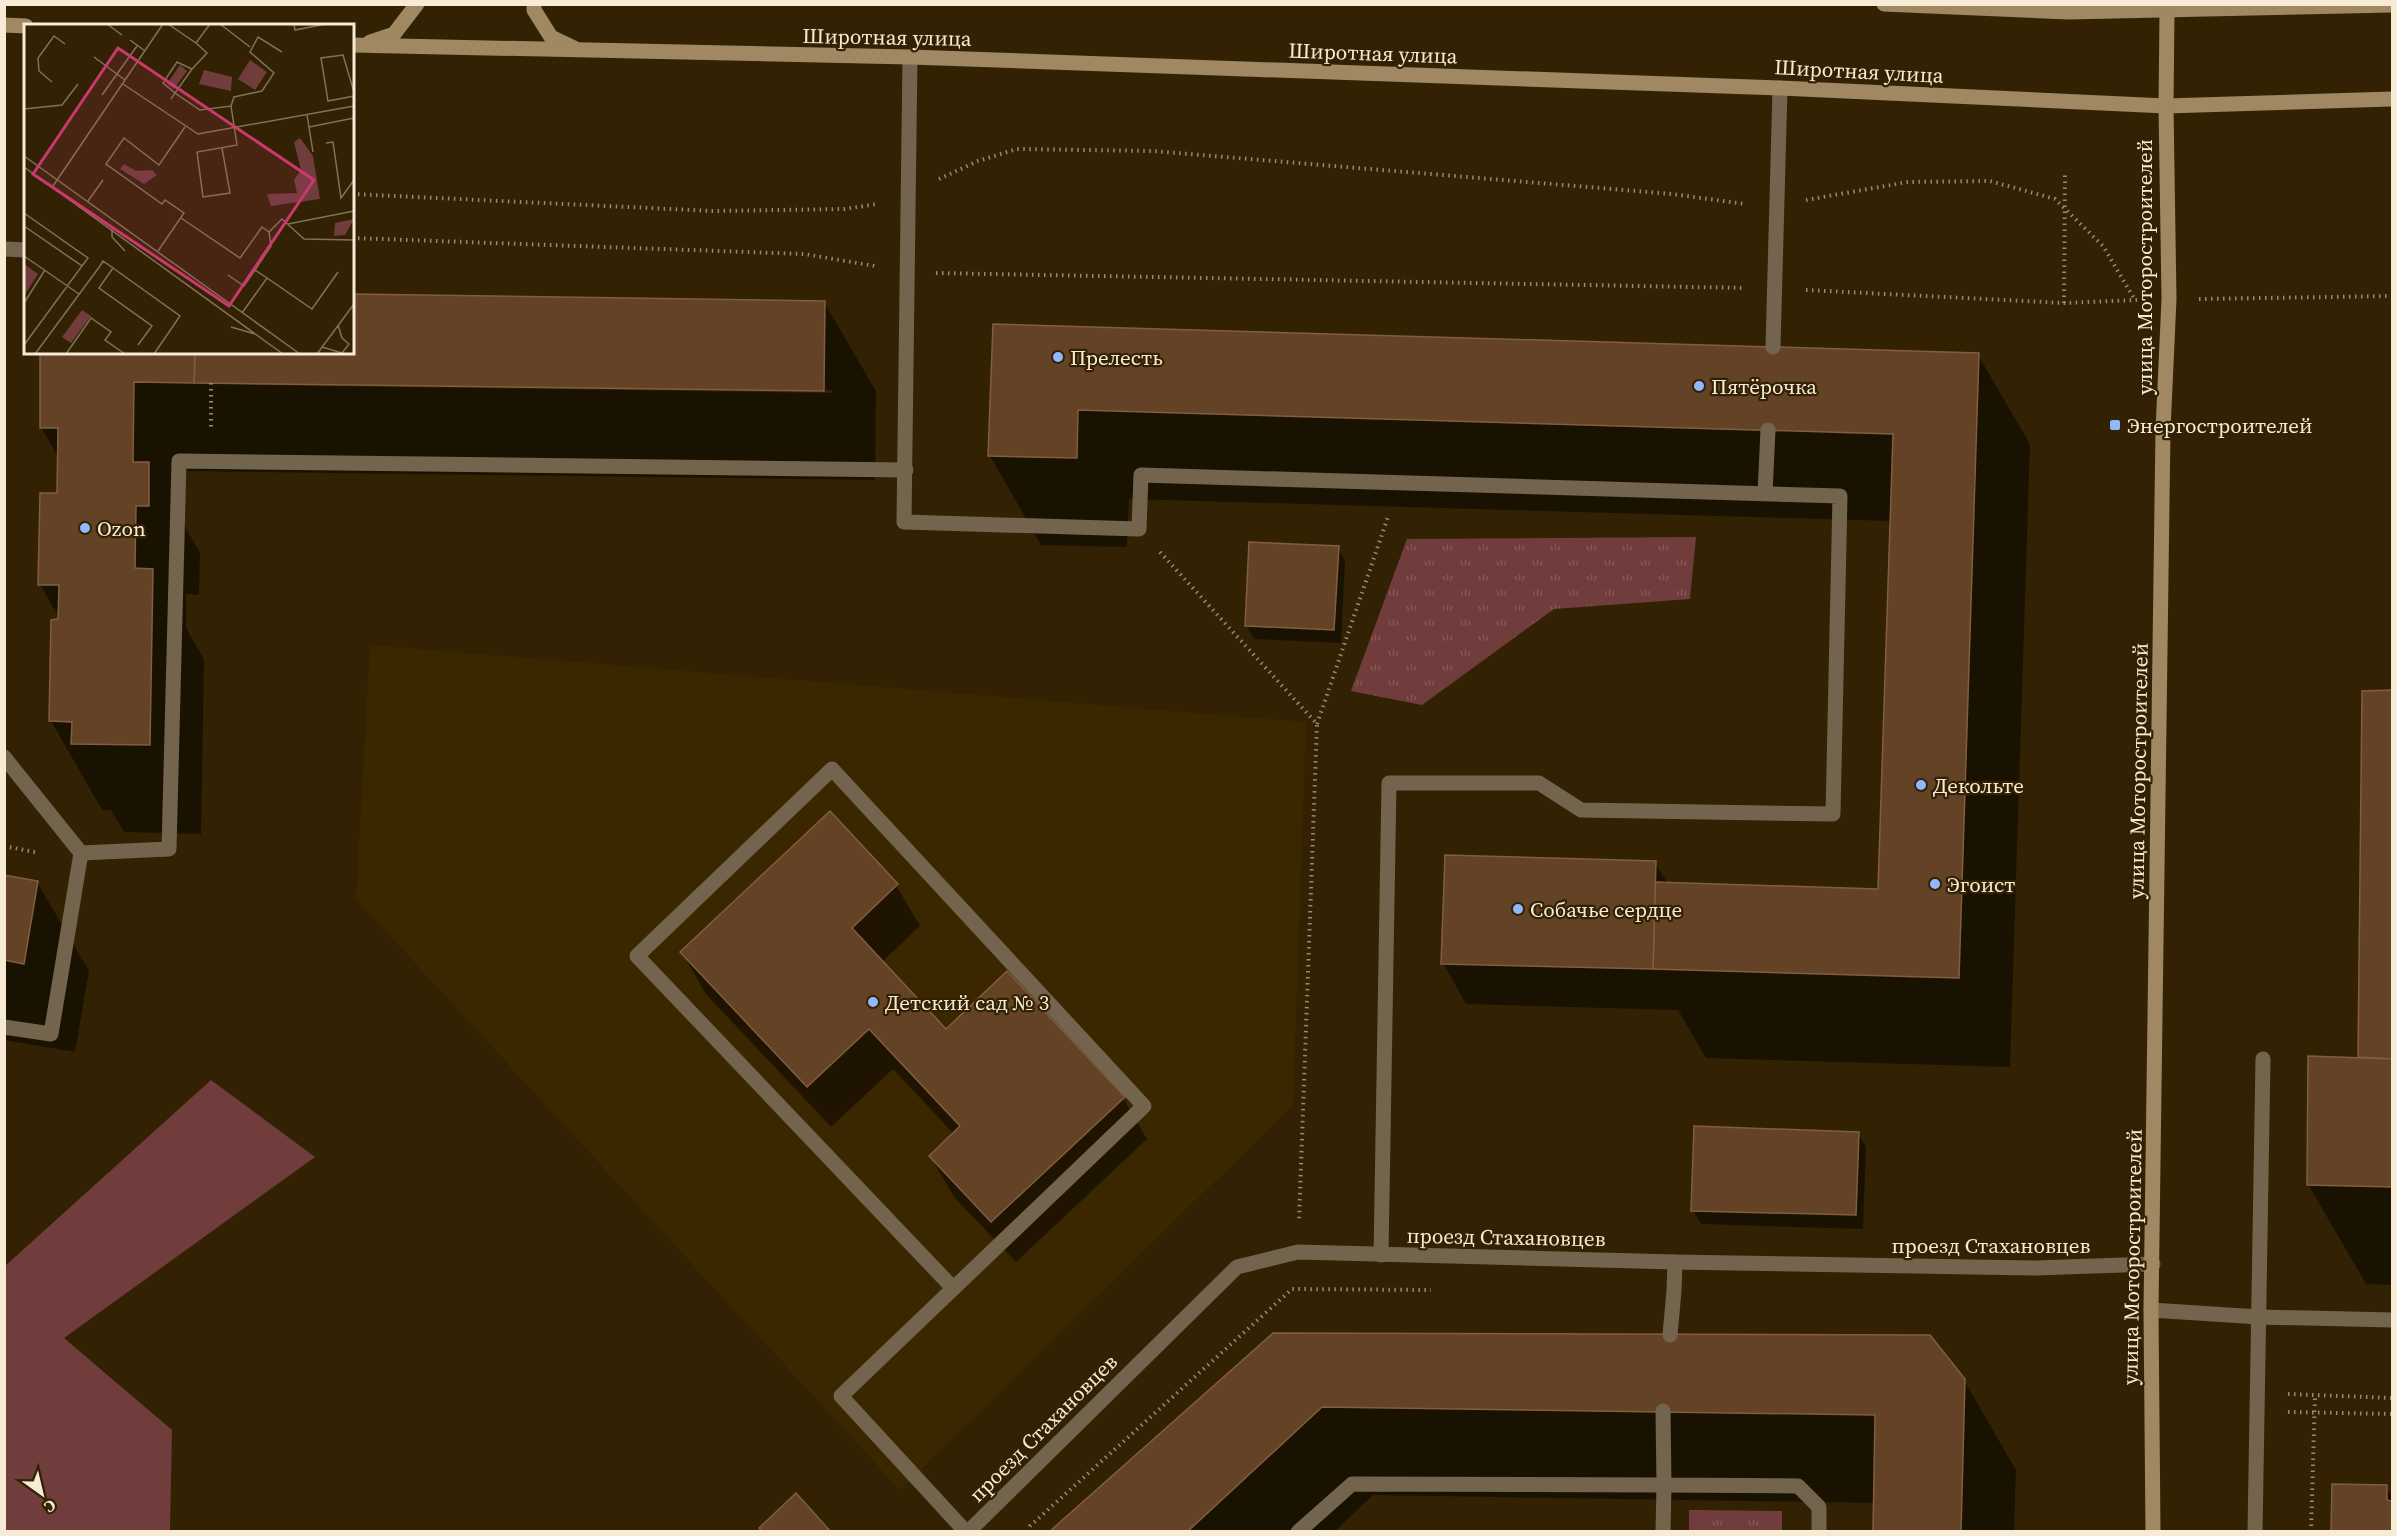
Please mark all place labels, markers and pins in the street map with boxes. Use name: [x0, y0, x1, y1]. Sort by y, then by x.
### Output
place label: Прелесть: [1070, 343, 1163, 372]
marker: Прелесть: [1051, 350, 1065, 364]
place label: Пятёрочка: [1711, 372, 1817, 401]
marker: Пятёрочка: [1692, 379, 1706, 393]
place label: Энергостроителей: [2127, 411, 2313, 440]
marker: Энергостроителей: [2108, 418, 2122, 432]
place label: Ozon: [97, 514, 146, 543]
marker: Ozon: [78, 521, 92, 535]
place label: Декольте: [1933, 771, 2024, 800]
marker: Декольте: [1914, 778, 1928, 792]
place label: Эгоист: [1947, 870, 2015, 899]
marker: Эгоист: [1928, 877, 1942, 891]
place label: Собачье сердце: [1530, 895, 1682, 924]
marker: Собачье сердце: [1511, 902, 1525, 916]
place label: Детский сад № 3: [885, 988, 1049, 1017]
marker: Детский сад № 3: [866, 995, 880, 1009]

